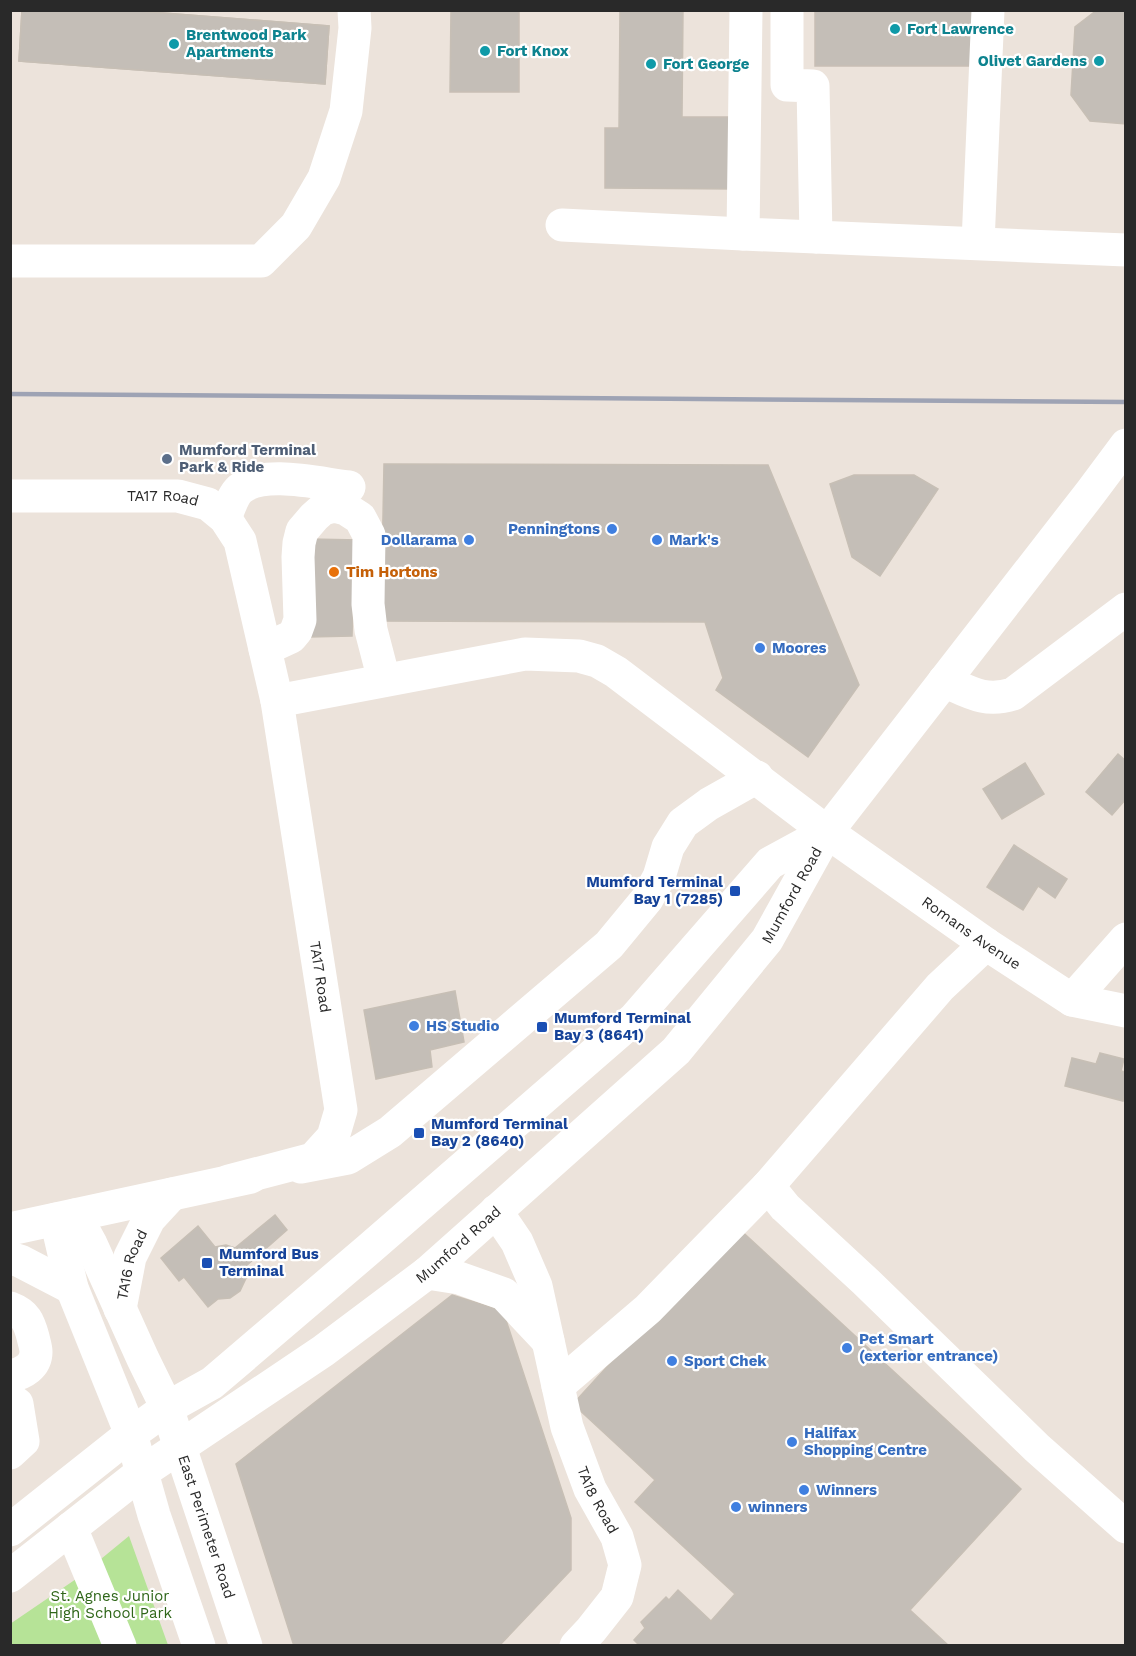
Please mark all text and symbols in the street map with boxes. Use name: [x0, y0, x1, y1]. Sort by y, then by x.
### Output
place label: Fort Lawrence: [907, 20, 1014, 38]
marker: Fort Lawrence: [888, 22, 902, 36]
place label: Brentwood Park Apartments: [186, 26, 307, 61]
marker: Brentwood Park Apartments: [167, 37, 181, 51]
place label: Fort Knox: [497, 42, 569, 60]
marker: Fort Knox: [478, 44, 492, 58]
place label: Olivet Gardens: [978, 52, 1087, 70]
marker: Olivet Gardens: [1092, 54, 1106, 68]
place label: Fort George: [663, 55, 750, 73]
marker: Fort George: [644, 57, 658, 71]
place label: Mumford Terminal Park & Ride: [179, 441, 316, 476]
marker: Mumford Terminal Park & Ride: [160, 452, 174, 466]
street label: TA17 Road: [127, 487, 201, 510]
place label: Penningtons: [508, 520, 600, 538]
marker: Penningtons: [605, 522, 619, 536]
place label: Dollarama: [381, 531, 457, 549]
place label: Mark's: [669, 531, 719, 549]
marker: Dollarama: [462, 533, 476, 547]
marker: Mark's: [650, 533, 664, 547]
place label: Tim Hortons: [346, 563, 438, 581]
marker: Tim Hortons: [327, 565, 341, 579]
place label: Moores: [772, 639, 827, 657]
marker: Moores: [753, 641, 767, 655]
street label: Mumford Road: [758, 844, 826, 947]
place label: Mumford Terminal Bay 1 (7285): [586, 873, 723, 908]
marker: Mumford Terminal Bay 1 (7285): [728, 884, 742, 898]
street label: Romans Avenue: [918, 893, 1024, 973]
street label: TA17 Road: [306, 940, 335, 1014]
place label: Mumford Terminal Bay 3 (8641): [554, 1009, 691, 1044]
place label: HS Studio: [426, 1017, 499, 1035]
marker: HS Studio: [407, 1019, 421, 1033]
marker: Mumford Terminal Bay 3 (8641): [535, 1020, 549, 1034]
place label: Mumford Terminal Bay 2 (8640): [431, 1115, 568, 1150]
marker: Mumford Terminal Bay 2 (8640): [412, 1126, 426, 1140]
street label: Mumford Road: [412, 1202, 505, 1287]
street label: TA16 Road: [113, 1226, 151, 1302]
place label: Mumford Bus Terminal: [219, 1245, 319, 1280]
marker: Mumford Bus Terminal: [200, 1256, 214, 1270]
place label: Pet Smart (exterior entrance): [859, 1330, 998, 1365]
marker: Pet Smart (exterior entrance): [840, 1341, 854, 1355]
place label: Sport Chek: [684, 1352, 767, 1370]
marker: Sport Chek: [665, 1354, 679, 1368]
place label: Halifax Shopping Centre: [804, 1424, 927, 1459]
marker: Halifax Shopping Centre: [785, 1435, 799, 1449]
street label: East Perimeter Road: [174, 1453, 239, 1601]
street label: TA18 Road: [573, 1464, 622, 1537]
place label: Winners: [816, 1481, 877, 1499]
marker: Winners: [797, 1483, 811, 1497]
place label: winners: [748, 1498, 807, 1516]
marker: winners: [729, 1500, 743, 1514]
park label: St. Agnes Junior High School Park: [48, 1587, 173, 1622]

